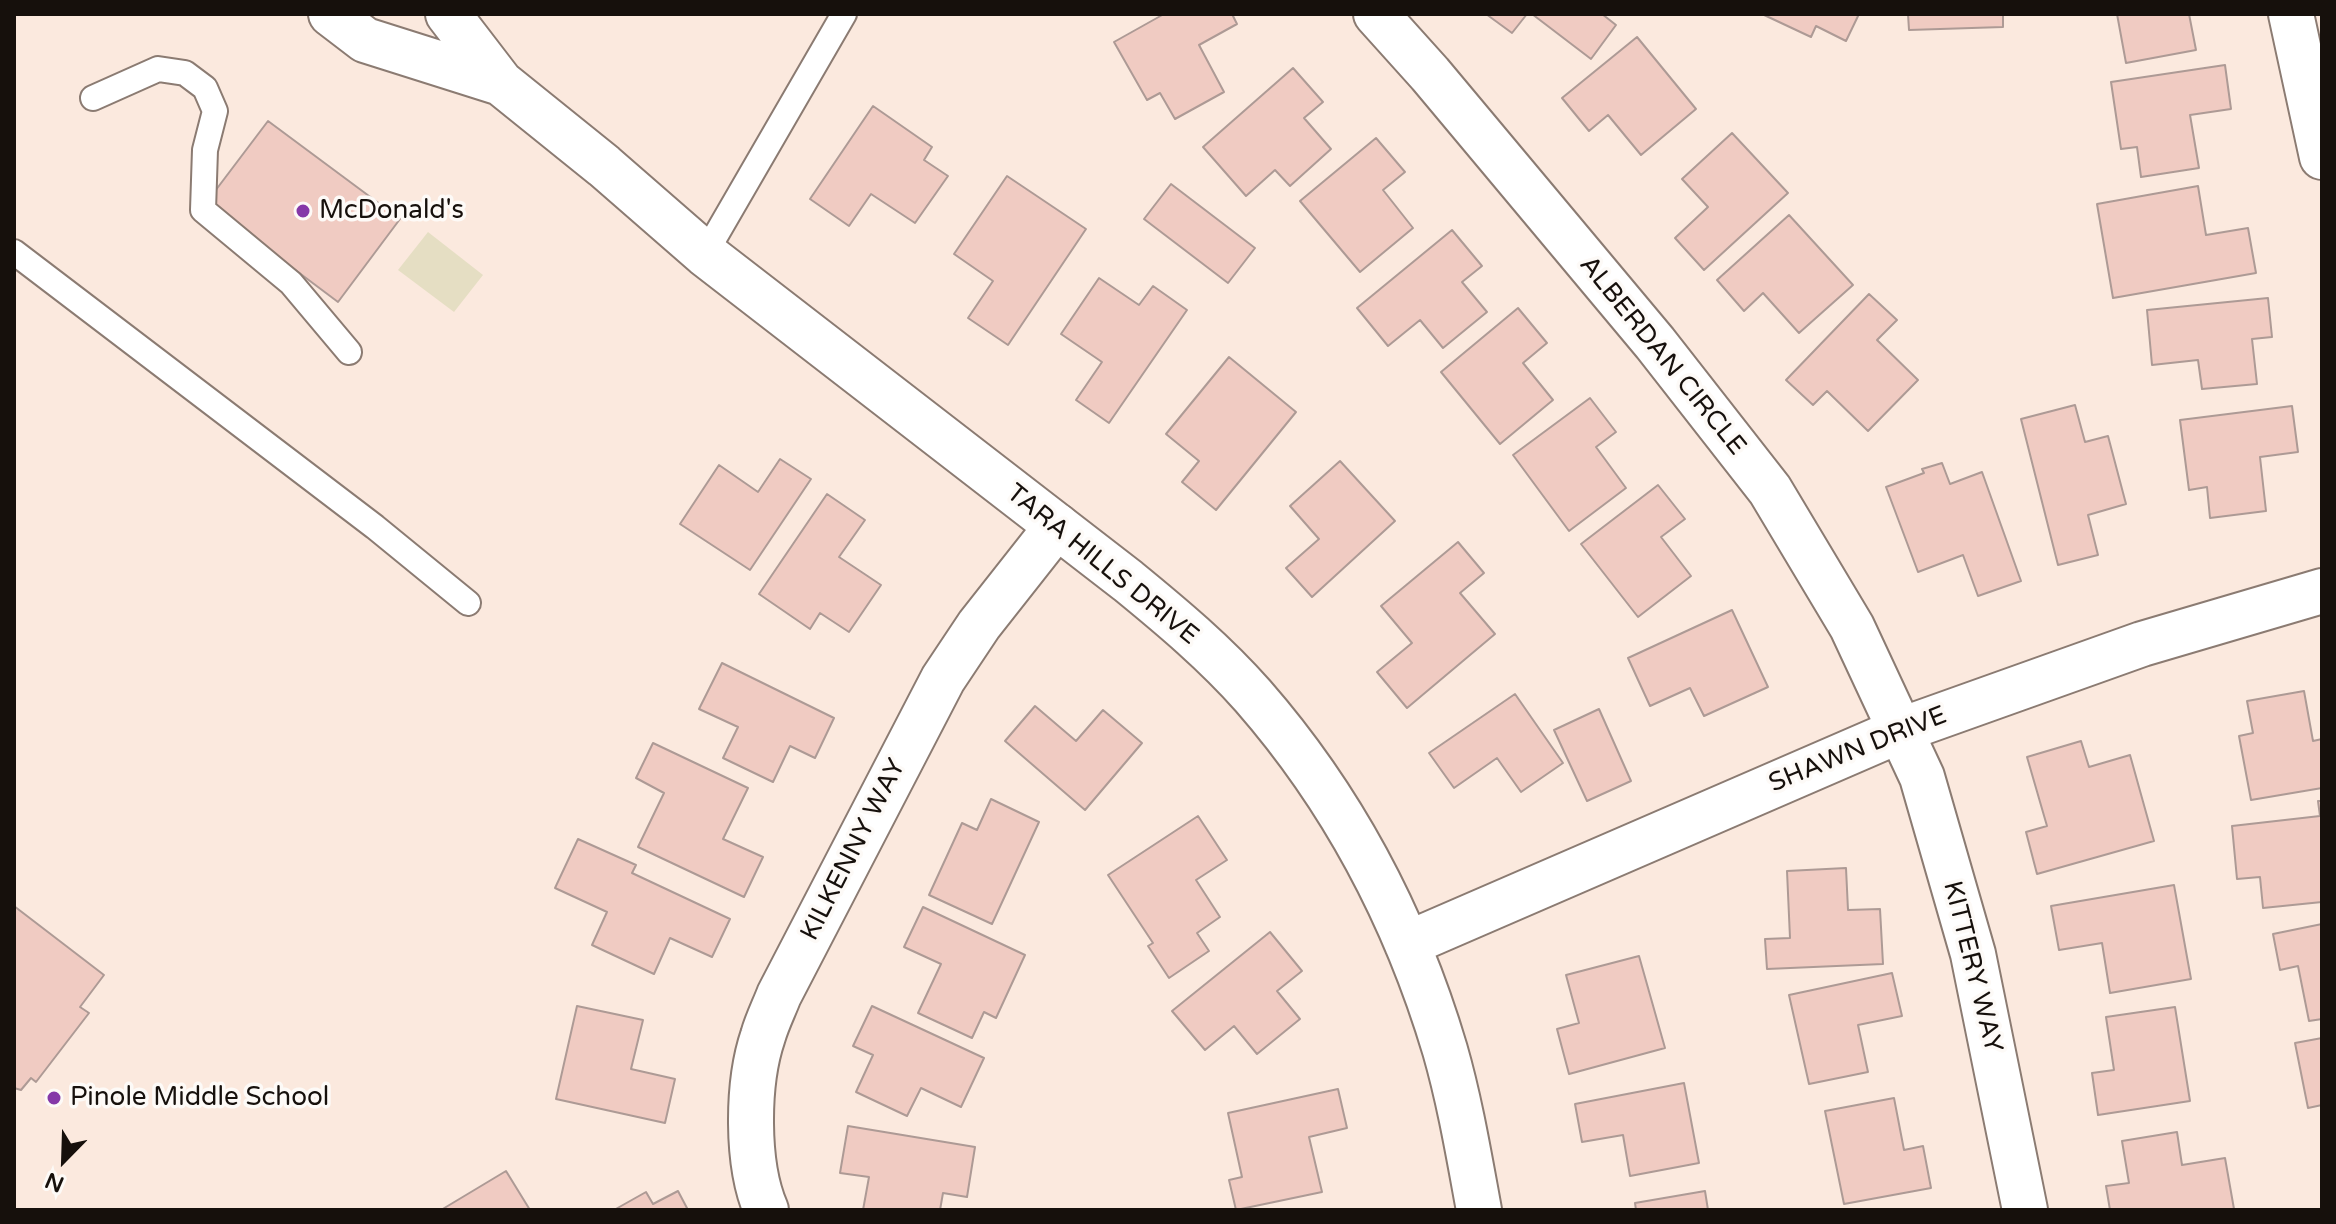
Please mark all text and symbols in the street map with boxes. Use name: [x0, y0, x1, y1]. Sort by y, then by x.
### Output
place label: McDonald's: [319, 195, 464, 227]
marker: McDonald's: [294, 202, 312, 220]
street label: ALBERDAN CIRCLE: [1572, 250, 1752, 462]
street label: TARA HILLS DRIVE: [1000, 478, 1204, 652]
street label: SHAWN DRIVE: [1765, 700, 1951, 800]
street label: KILKENNY WAY: [795, 754, 913, 946]
street label: KITTERY WAY: [1936, 878, 2008, 1056]
place label: Pinole Middle School: [70, 1082, 329, 1114]
marker: Pinole Middle School: [45, 1089, 63, 1107]
north arrow: [24, 1120, 104, 1200]
text: N: [41, 1167, 68, 1198]

